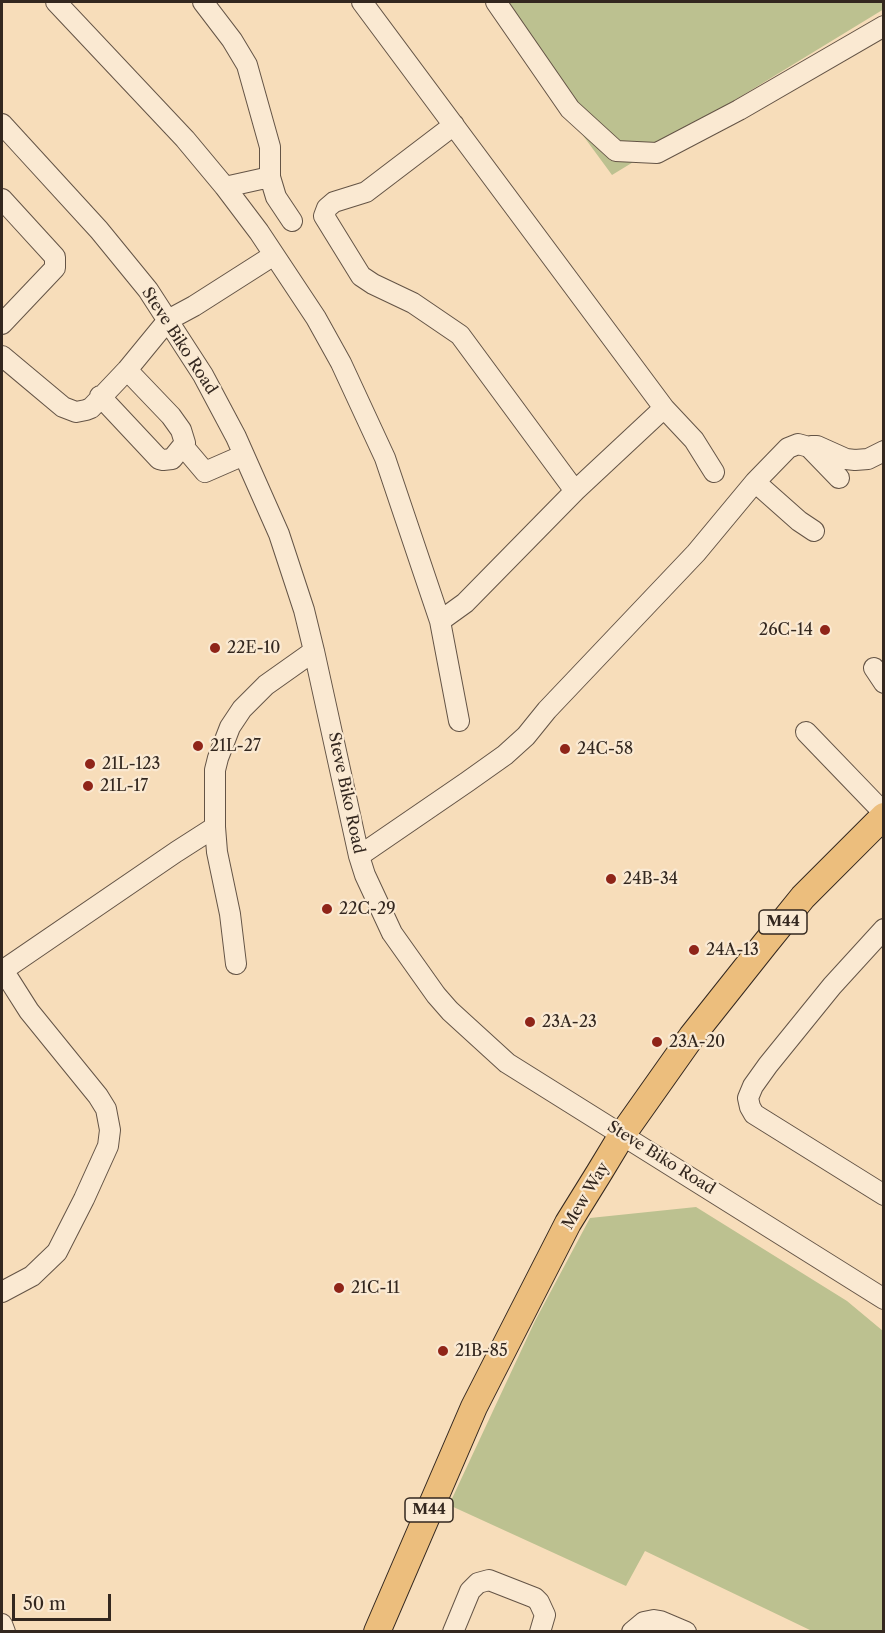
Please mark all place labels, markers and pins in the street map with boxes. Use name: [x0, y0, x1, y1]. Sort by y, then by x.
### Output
place label: 26C-14: [759, 620, 813, 640]
marker: 26C-14: [818, 623, 832, 637]
place label: 22E-10: [227, 638, 280, 658]
marker: 22E-10: [208, 641, 222, 655]
place label: 21L-27: [210, 736, 261, 756]
marker: 21L-27: [191, 739, 205, 753]
place label: 24C-58: [577, 739, 633, 759]
marker: 24C-58: [558, 742, 572, 756]
place label: 21L-123: [102, 754, 160, 774]
marker: 21L-123: [83, 757, 97, 771]
place label: 21L-17: [100, 776, 148, 796]
marker: 21L-17: [81, 779, 95, 793]
place label: 24B-34: [623, 869, 678, 889]
marker: 24B-34: [604, 872, 618, 886]
place label: 22C-29: [339, 899, 396, 919]
marker: 22C-29: [320, 902, 334, 916]
place label: 24A-13: [706, 940, 759, 960]
marker: 24A-13: [687, 943, 701, 957]
place label: 23A-23: [542, 1012, 597, 1032]
marker: 23A-23: [523, 1015, 537, 1029]
place label: 23A-20: [669, 1032, 725, 1052]
marker: 23A-20: [650, 1035, 664, 1049]
place label: 21C-11: [351, 1278, 400, 1298]
marker: 21C-11: [332, 1281, 346, 1295]
place label: 21B-85: [455, 1341, 508, 1361]
marker: 21B-85: [436, 1344, 450, 1358]

